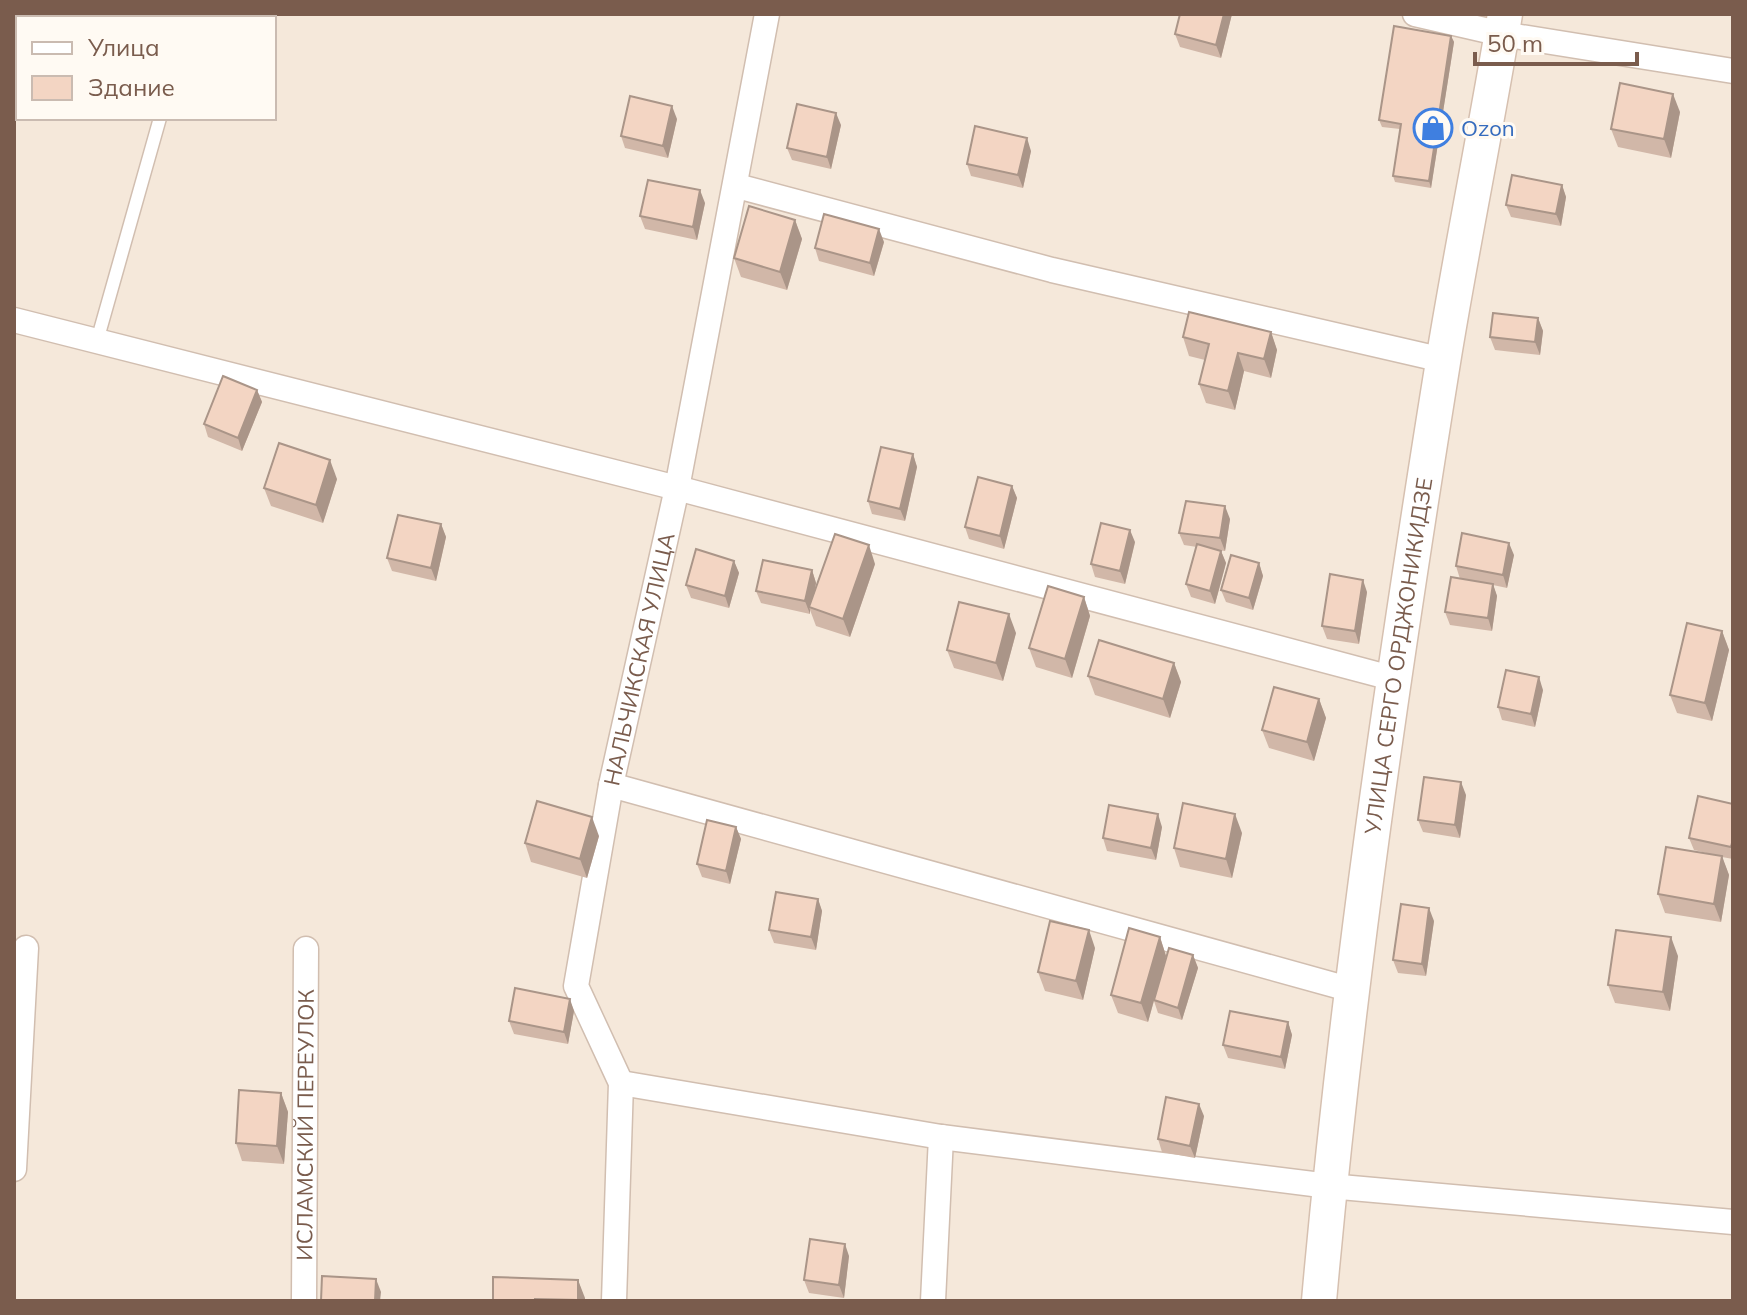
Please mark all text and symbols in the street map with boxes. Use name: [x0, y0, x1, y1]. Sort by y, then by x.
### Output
legend: [16, 16, 276, 120]
scale bar: [1475, 16, 1637, 66]
text: 50 m: [1487, 28, 1543, 58]
text: Улица: [87, 32, 160, 62]
text: Здание: [88, 72, 175, 102]
shop icon: Ozon: [1412, 107, 1454, 149]
place label: Ozon: [1461, 114, 1515, 142]
street label: УЛИЦА СЕРГО ОРДЖОНИКИДЗЕ: [1358, 476, 1438, 837]
street label: НАЛЬЧИКСКАЯ УЛИЦА: [597, 530, 681, 788]
street label: ИСЛАМСКИЙ ПЕРЕУЛОК: [290, 989, 320, 1261]

